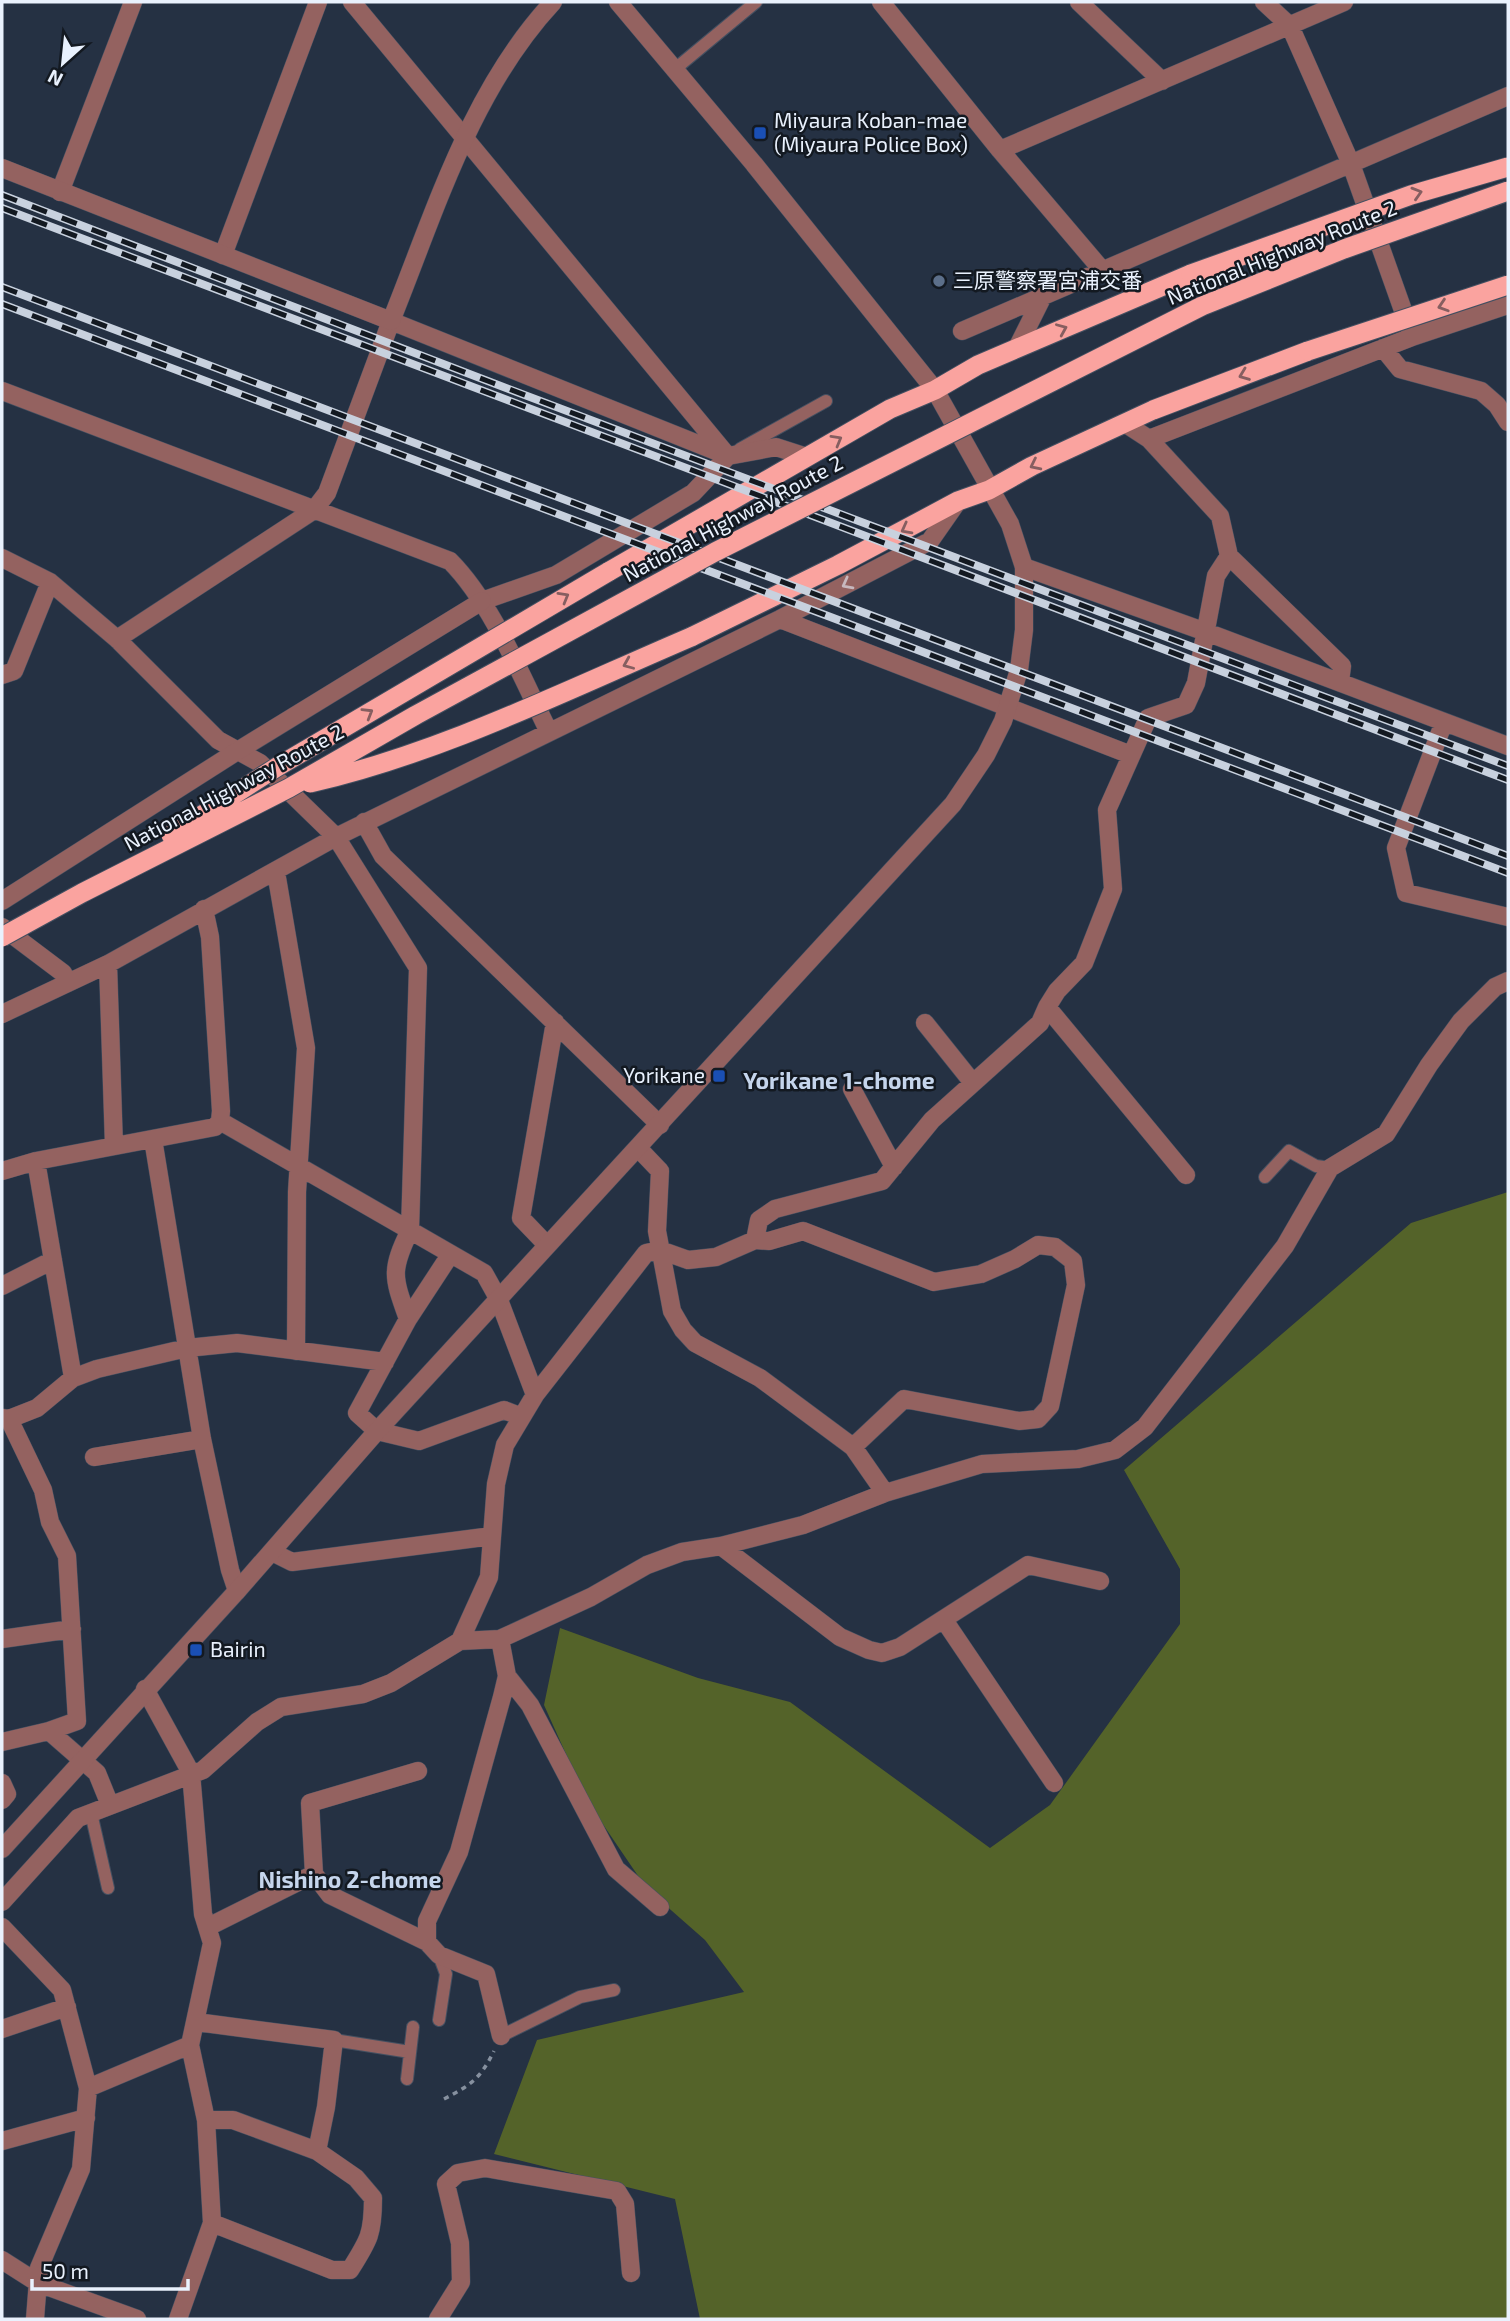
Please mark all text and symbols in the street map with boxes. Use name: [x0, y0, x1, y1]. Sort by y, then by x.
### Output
north arrow: [28, 28, 98, 98]
text: N: [44, 65, 66, 92]
place label: Miyaura Koban-mae (Miyaura Police Box): [774, 107, 968, 156]
marker: Miyaura Koban-mae (Miyaura Police Box): [752, 125, 768, 141]
one-way arrow: [1410, 187, 1422, 202]
street label: National Highway Route 2: [1163, 194, 1400, 309]
place label: 三原警察署宮浦交番: [953, 267, 1142, 292]
marker: 三原警察署宮浦交番: [931, 273, 947, 289]
one-way arrow: [1438, 298, 1450, 313]
one-way arrow: [1055, 323, 1068, 337]
one-way arrow: [1238, 367, 1250, 381]
one-way arrow: [829, 435, 842, 448]
street label: National Highway Route 2: [618, 449, 846, 586]
one-way arrow: [1030, 457, 1042, 471]
one-way arrow: [900, 521, 913, 534]
one-way arrow: [842, 576, 854, 589]
one-way arrow: [556, 592, 569, 605]
one-way arrow: [623, 656, 635, 670]
one-way arrow: [360, 708, 373, 721]
street label: National Highway Route 2: [119, 718, 347, 855]
place label: Yorikane: [623, 1062, 705, 1087]
district label: Yorikane 1-chome: [743, 1066, 935, 1094]
marker: Yorikane: [711, 1068, 727, 1084]
place label: Bairin: [210, 1636, 266, 1661]
marker: Bairin: [188, 1642, 204, 1658]
district label: Nishino 2-chome: [259, 1865, 441, 1893]
scale bar: [32, 2248, 187, 2292]
text: 50 m: [42, 2258, 89, 2283]

